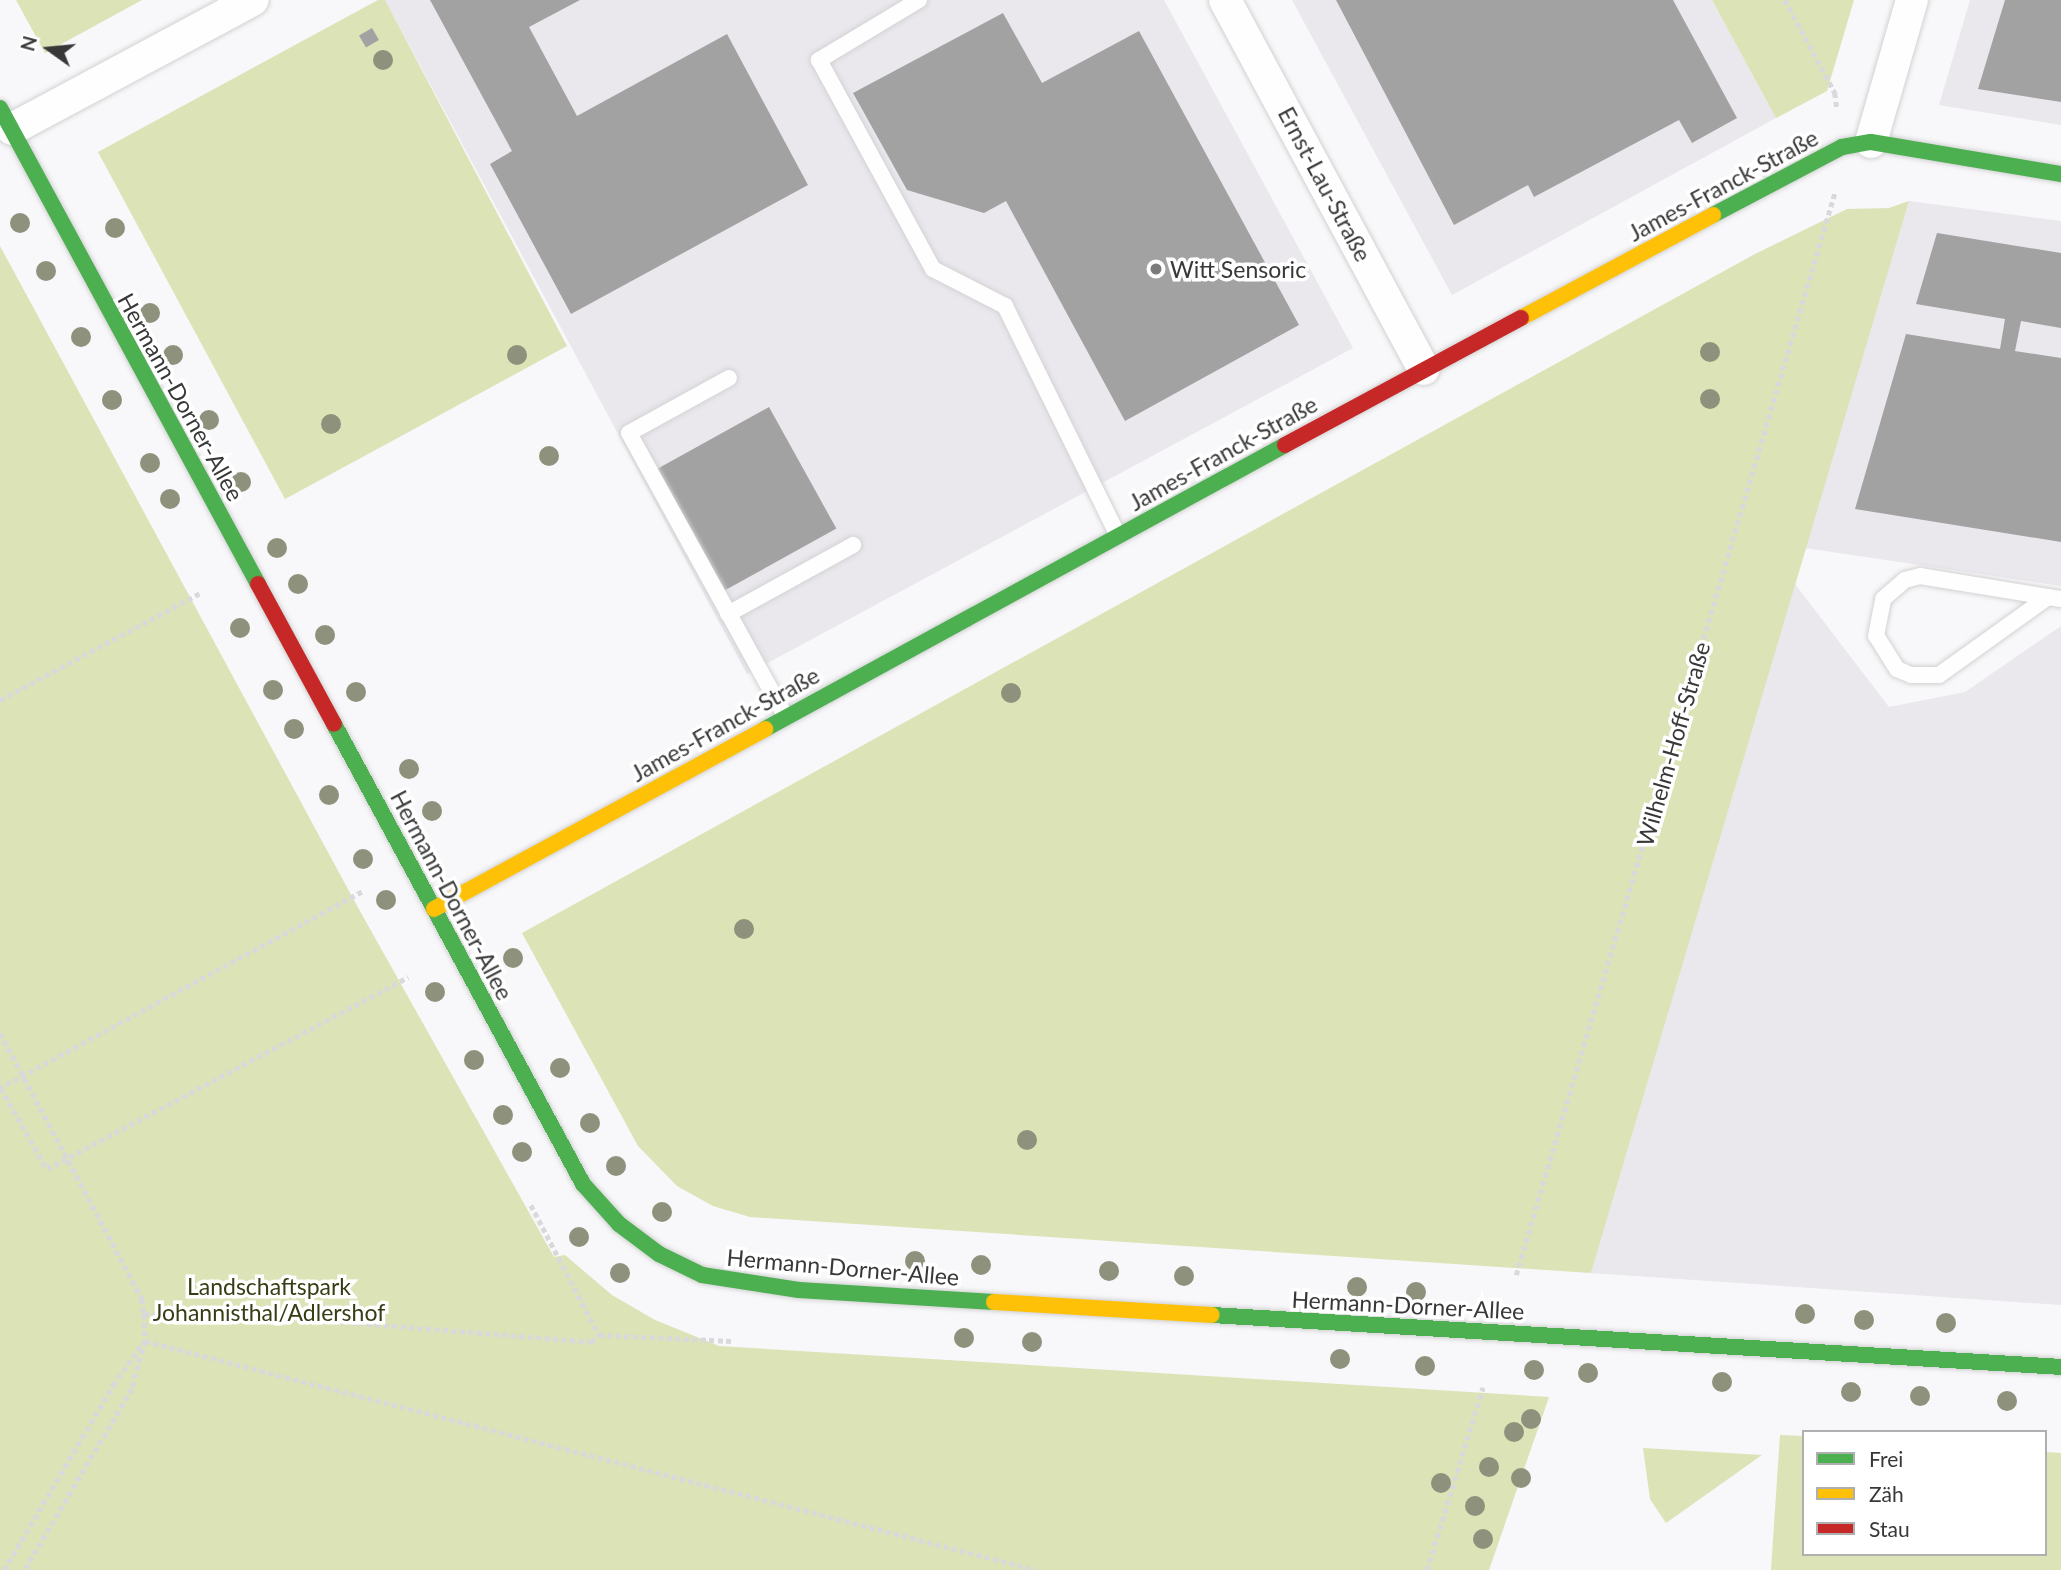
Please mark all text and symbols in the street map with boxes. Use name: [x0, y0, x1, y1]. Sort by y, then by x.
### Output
north arrow: [14, 14, 84, 84]
text: N: [15, 33, 41, 53]
street label: Ernst-Lau-Straße: [1273, 102, 1377, 266]
street label: James-Franck-Straße: [1623, 123, 1823, 247]
place label: Witt Sensoric: [1170, 255, 1306, 283]
marker: Witt Sensoric: [1148, 261, 1164, 277]
street label: Hermann-Dorner-Allee: [112, 288, 250, 506]
street label: James-Franck-Straße: [1124, 390, 1322, 516]
street label: Wilhelm-Hoff-Straße: [1631, 639, 1715, 849]
street label: James-Franck-Straße: [626, 661, 824, 787]
street label: Hermann-Dorner-Allee: [385, 786, 519, 1004]
street label: Hermann-Dorner-Allee: [726, 1243, 960, 1291]
park label: Landschaftspark Johannisthal/Adlershof: [153, 1272, 385, 1326]
street label: Hermann-Dorner-Allee: [1291, 1285, 1525, 1325]
legend: [1802, 1430, 2047, 1556]
text: Frei: [1869, 1446, 1903, 1471]
text: Zäh: [1869, 1481, 1904, 1506]
text: Stau: [1869, 1516, 1910, 1541]

